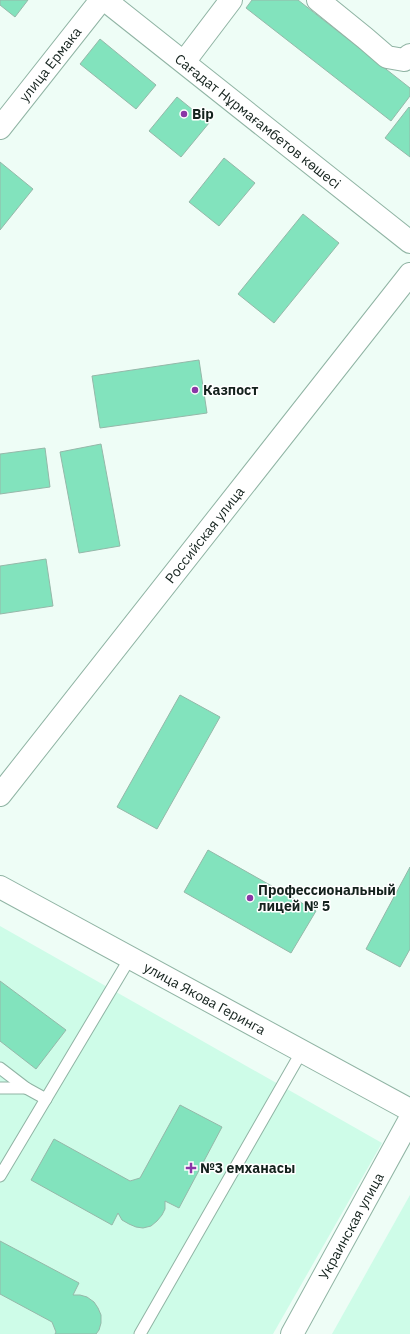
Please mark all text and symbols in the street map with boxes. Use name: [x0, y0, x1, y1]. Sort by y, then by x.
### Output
street label: улица Ермака: [15, 23, 86, 106]
street label: Сағадат Нұрмағамбетов көшесі: [171, 50, 344, 193]
place label: Bip: [192, 105, 214, 123]
marker: Bip: [179, 109, 189, 119]
place label: Казпост: [203, 381, 258, 399]
marker: Казпост: [190, 385, 200, 395]
street label: Российская улица: [161, 482, 249, 587]
place label: Профессиональный лицей № 5: [258, 881, 396, 915]
marker: Профессиональный лицей № 5: [245, 893, 255, 903]
street label: улица Якова Геринга: [141, 958, 269, 1039]
place label: №3 емханасы: [200, 1159, 295, 1177]
marker: №3 емханасы: [185, 1162, 197, 1174]
street label: Украинская улица: [315, 1169, 388, 1283]

